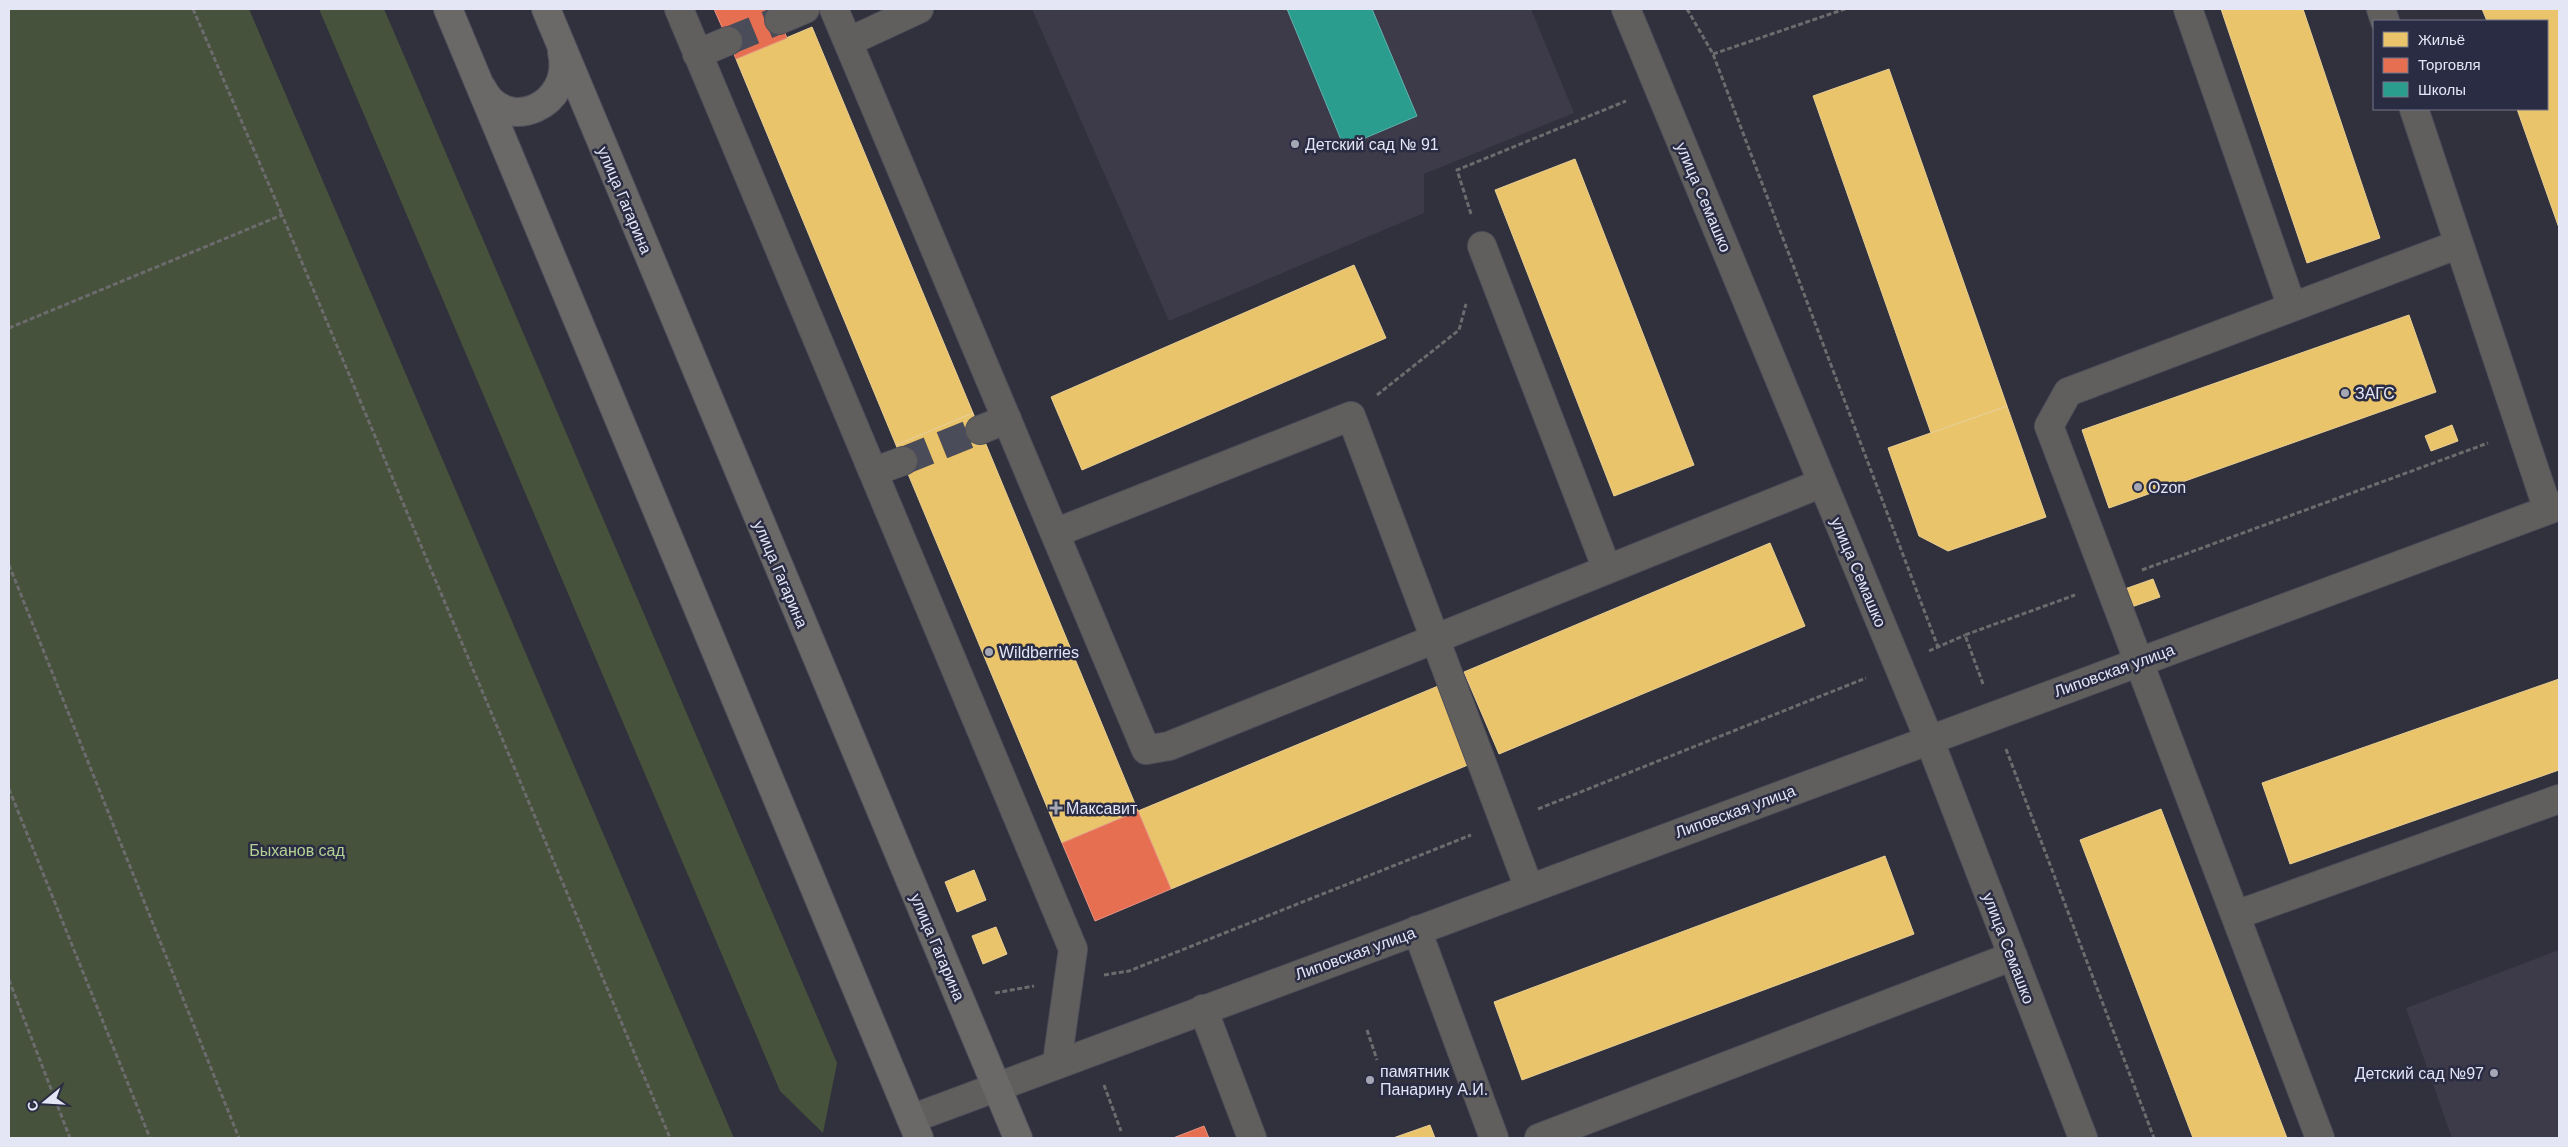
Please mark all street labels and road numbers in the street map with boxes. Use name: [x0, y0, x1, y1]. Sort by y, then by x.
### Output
street label: улица Семашко: [1673, 140, 1734, 255]
street label: улица Гагарина: [594, 144, 655, 257]
street label: улица Семашко: [1828, 515, 1889, 630]
street label: улица Гагарина: [750, 518, 811, 631]
street label: Липовская улица: [2052, 641, 2177, 700]
street label: Липовская улица: [1673, 782, 1798, 841]
street label: улица Семашко: [1980, 890, 2038, 1006]
street label: улица Гагарина: [907, 891, 968, 1004]
street label: Липовская улица: [1293, 924, 1418, 983]

